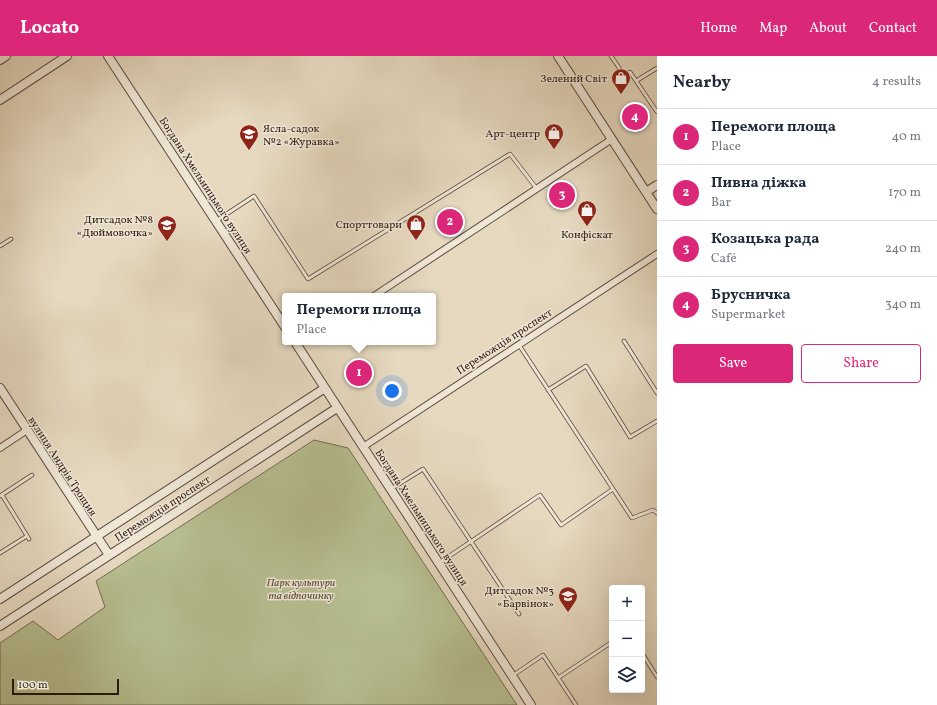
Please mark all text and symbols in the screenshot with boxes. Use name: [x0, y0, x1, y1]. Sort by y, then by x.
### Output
text: Locato: [20, 15, 79, 41]
text: Home: [700, 19, 737, 38]
text: Map: [759, 19, 787, 38]
text: About: [809, 19, 847, 38]
text: Contact: [869, 19, 917, 38]
shop icon: Зелений Світ: [610, 67, 632, 95]
text: Nearby: [673, 71, 731, 94]
place label: Зелений Світ: [540, 72, 607, 87]
text: 4 results: [872, 73, 921, 91]
pin: 4: [622, 102, 648, 132]
street label: Богдана Хмельницького вулиця: [155, 114, 255, 257]
text: Перемоги площа: [711, 117, 836, 138]
place label: Ясла-садок №2 «Журавка»: [263, 122, 340, 150]
shop icon: Арт-центр: [543, 122, 565, 150]
school or university icon: Ясла-садок №2 «Журавка»: [238, 123, 260, 151]
place label: Арт-центр: [485, 127, 540, 142]
text: 1: [683, 128, 689, 146]
text: 40 m: [892, 128, 921, 146]
text: Place: [711, 138, 741, 156]
text: Пивна діжка: [711, 173, 807, 194]
pin: 3: [549, 180, 575, 210]
text: 2: [683, 184, 689, 202]
text: 170 m: [888, 184, 921, 202]
text: Bar: [711, 194, 731, 212]
shop icon: Конфіскат: [576, 199, 598, 227]
pin: 2: [437, 207, 463, 237]
place label: Дитсадок №8 «Дюймовочка»: [77, 213, 153, 241]
shop icon: Спорттовари: [405, 213, 427, 241]
school or university icon: Дитсадок №8 «Дюймовочка»: [156, 214, 178, 242]
place label: Спорттовари: [336, 218, 402, 233]
place label: Конфіскат: [561, 228, 613, 243]
text: Козацька рада: [711, 229, 819, 250]
text: 3: [683, 240, 689, 258]
text: 240 m: [885, 240, 921, 258]
text: Café: [711, 250, 737, 268]
text: Брусничка: [711, 285, 791, 306]
popup: [282, 293, 436, 345]
text: 4: [682, 296, 690, 314]
text: 340 m: [885, 296, 921, 314]
text: Перемоги площа: [297, 300, 421, 321]
street label: Переможців проспект: [454, 305, 556, 379]
text: Supermarket: [711, 306, 786, 324]
text: Place: [297, 321, 326, 339]
button: Save: [673, 344, 793, 383]
button: Share: [801, 344, 921, 383]
pin: 1: [346, 358, 372, 388]
your location: [382, 381, 402, 401]
street label: вулиця Андрія Трощия: [24, 414, 100, 520]
street label: Богдана Хмельницького вулиця: [371, 446, 471, 589]
street label: Переможців проспект: [112, 472, 214, 546]
park label: Парк культури та відпочинку: [267, 576, 336, 604]
place label: Дитсадок №3 «Барвінок»: [485, 584, 554, 612]
school or university icon: Дитсадок №3 «Барвінок»: [557, 585, 579, 613]
map controls: [609, 585, 645, 693]
button: +: [609, 585, 645, 621]
button: −: [609, 621, 645, 657]
button: layers: [609, 657, 645, 693]
scale bar: [12, 677, 119, 696]
text: 100 m: [18, 678, 48, 693]

